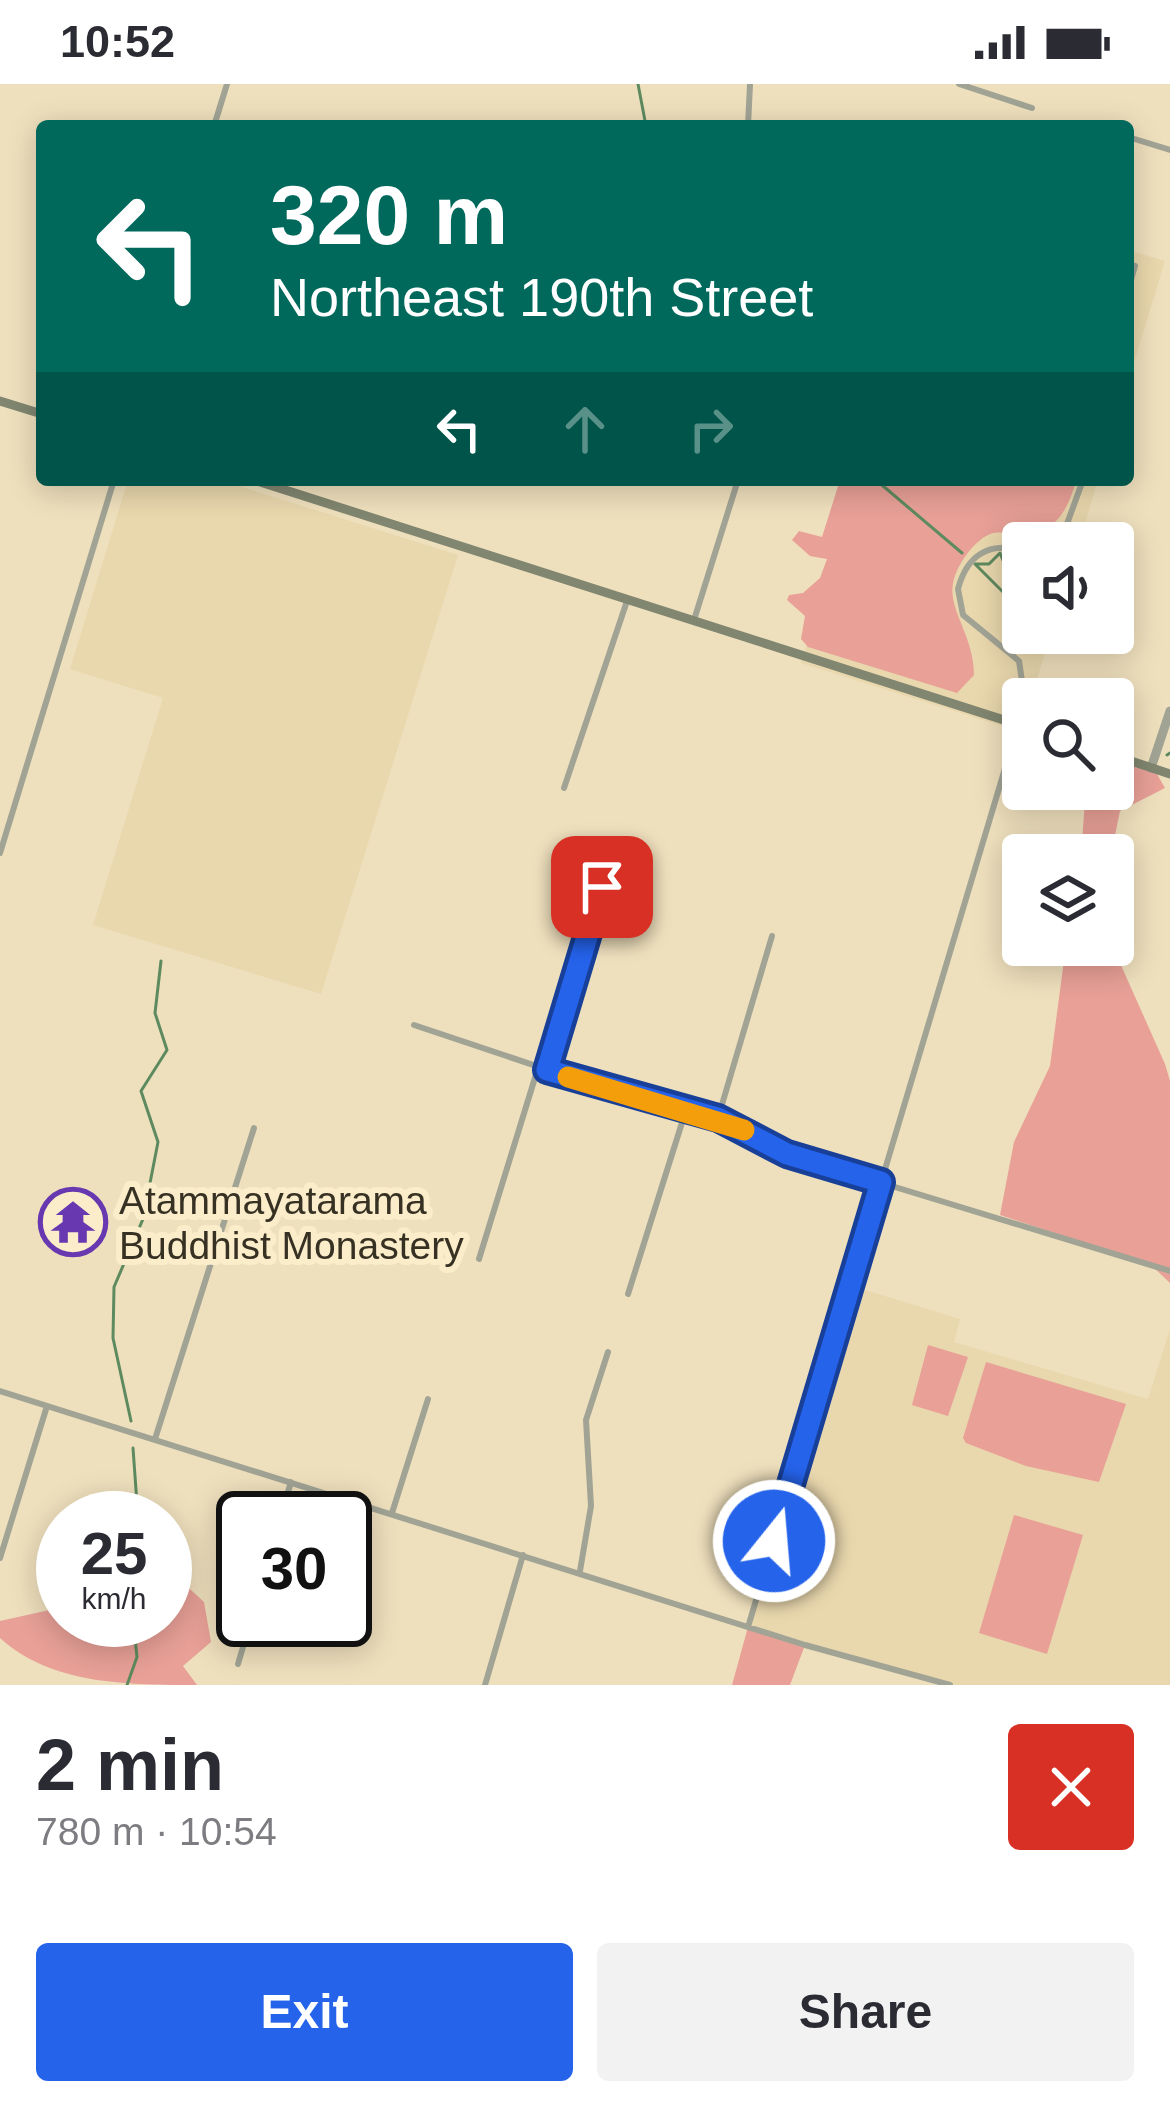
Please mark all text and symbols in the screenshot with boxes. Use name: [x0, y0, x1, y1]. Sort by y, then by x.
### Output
text: 10:52: [60, 16, 175, 67]
icon: left: [72, 168, 228, 324]
text: 320 m: [270, 168, 508, 262]
text: Northeast 190th Street: [270, 267, 813, 327]
icon: left: [426, 396, 492, 462]
icon: ahead: [552, 396, 618, 462]
icon: right: [678, 396, 744, 462]
map controls: [1002, 522, 1134, 966]
button: sound: [1002, 522, 1134, 654]
button: search: [1002, 678, 1134, 810]
button: layers: [1002, 834, 1134, 966]
pin: [551, 836, 653, 938]
icon: arrive: [569, 854, 635, 920]
place label: Atammayatarama Buddhist Monastery: [119, 1179, 464, 1267]
temple icon: Atammayatarama Buddhist Monastery: [38, 1187, 108, 1257]
position arrow: [711, 1478, 837, 1604]
speed limit sign: 30: [216, 1491, 372, 1647]
text: 25: [81, 1520, 147, 1587]
text: km/h: [81, 1582, 147, 1615]
button: close: [1008, 1724, 1134, 1850]
text: 2 min: [36, 1725, 224, 1805]
text: 780 m · 10:54: [36, 1810, 277, 1853]
button: Exit: [36, 1943, 573, 2081]
button: Share: [597, 1943, 1134, 2081]

